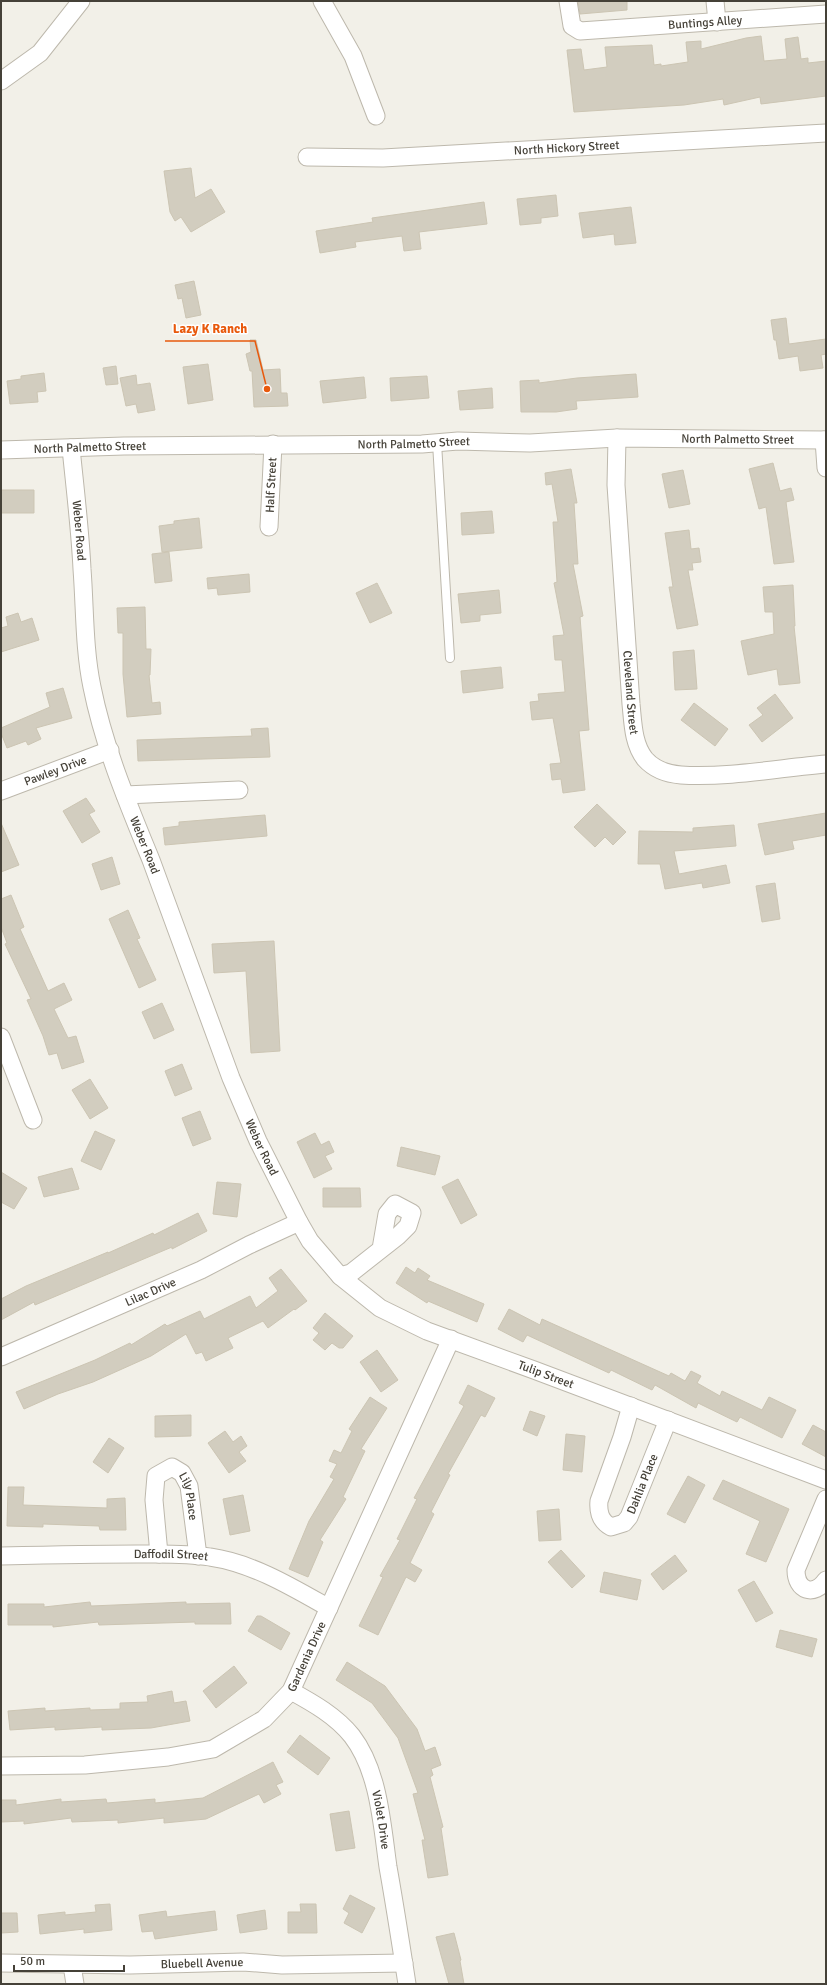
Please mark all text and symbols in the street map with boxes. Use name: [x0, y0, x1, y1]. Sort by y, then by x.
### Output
street label: Buntings Alley: [667, 13, 743, 33]
street label: North Hickory Street: [513, 138, 620, 159]
callout: Lazy K Ranch: [165, 316, 255, 341]
text: Lazy K Ranch: [173, 321, 247, 337]
street label: North Palmetto Street: [681, 432, 794, 448]
street label: North Palmetto Street: [358, 434, 470, 452]
street label: North Palmetto Street: [33, 439, 146, 457]
street label: Half Street: [263, 457, 280, 513]
street label: Weber Road: [68, 500, 89, 561]
street label: Cleveland Street: [619, 650, 641, 736]
street label: Pawley Drive: [22, 752, 89, 790]
street label: Weber Road: [126, 814, 163, 876]
street label: Weber Road: [241, 1117, 281, 1178]
street label: Lilac Drive: [123, 1275, 178, 1310]
street label: Tulip Street: [516, 1358, 576, 1392]
street label: Dahlia Place: [624, 1452, 662, 1516]
street label: Lily Place: [175, 1470, 200, 1521]
street label: Daffodil Street: [134, 1547, 209, 1565]
street label: Gardenia Drive: [285, 1619, 330, 1694]
street label: Violet Drive: [368, 1789, 393, 1850]
scale bar: [14, 1947, 124, 1973]
text: 50 m: [20, 1954, 45, 1969]
street label: Bluebell Avenue: [160, 1955, 244, 1972]

